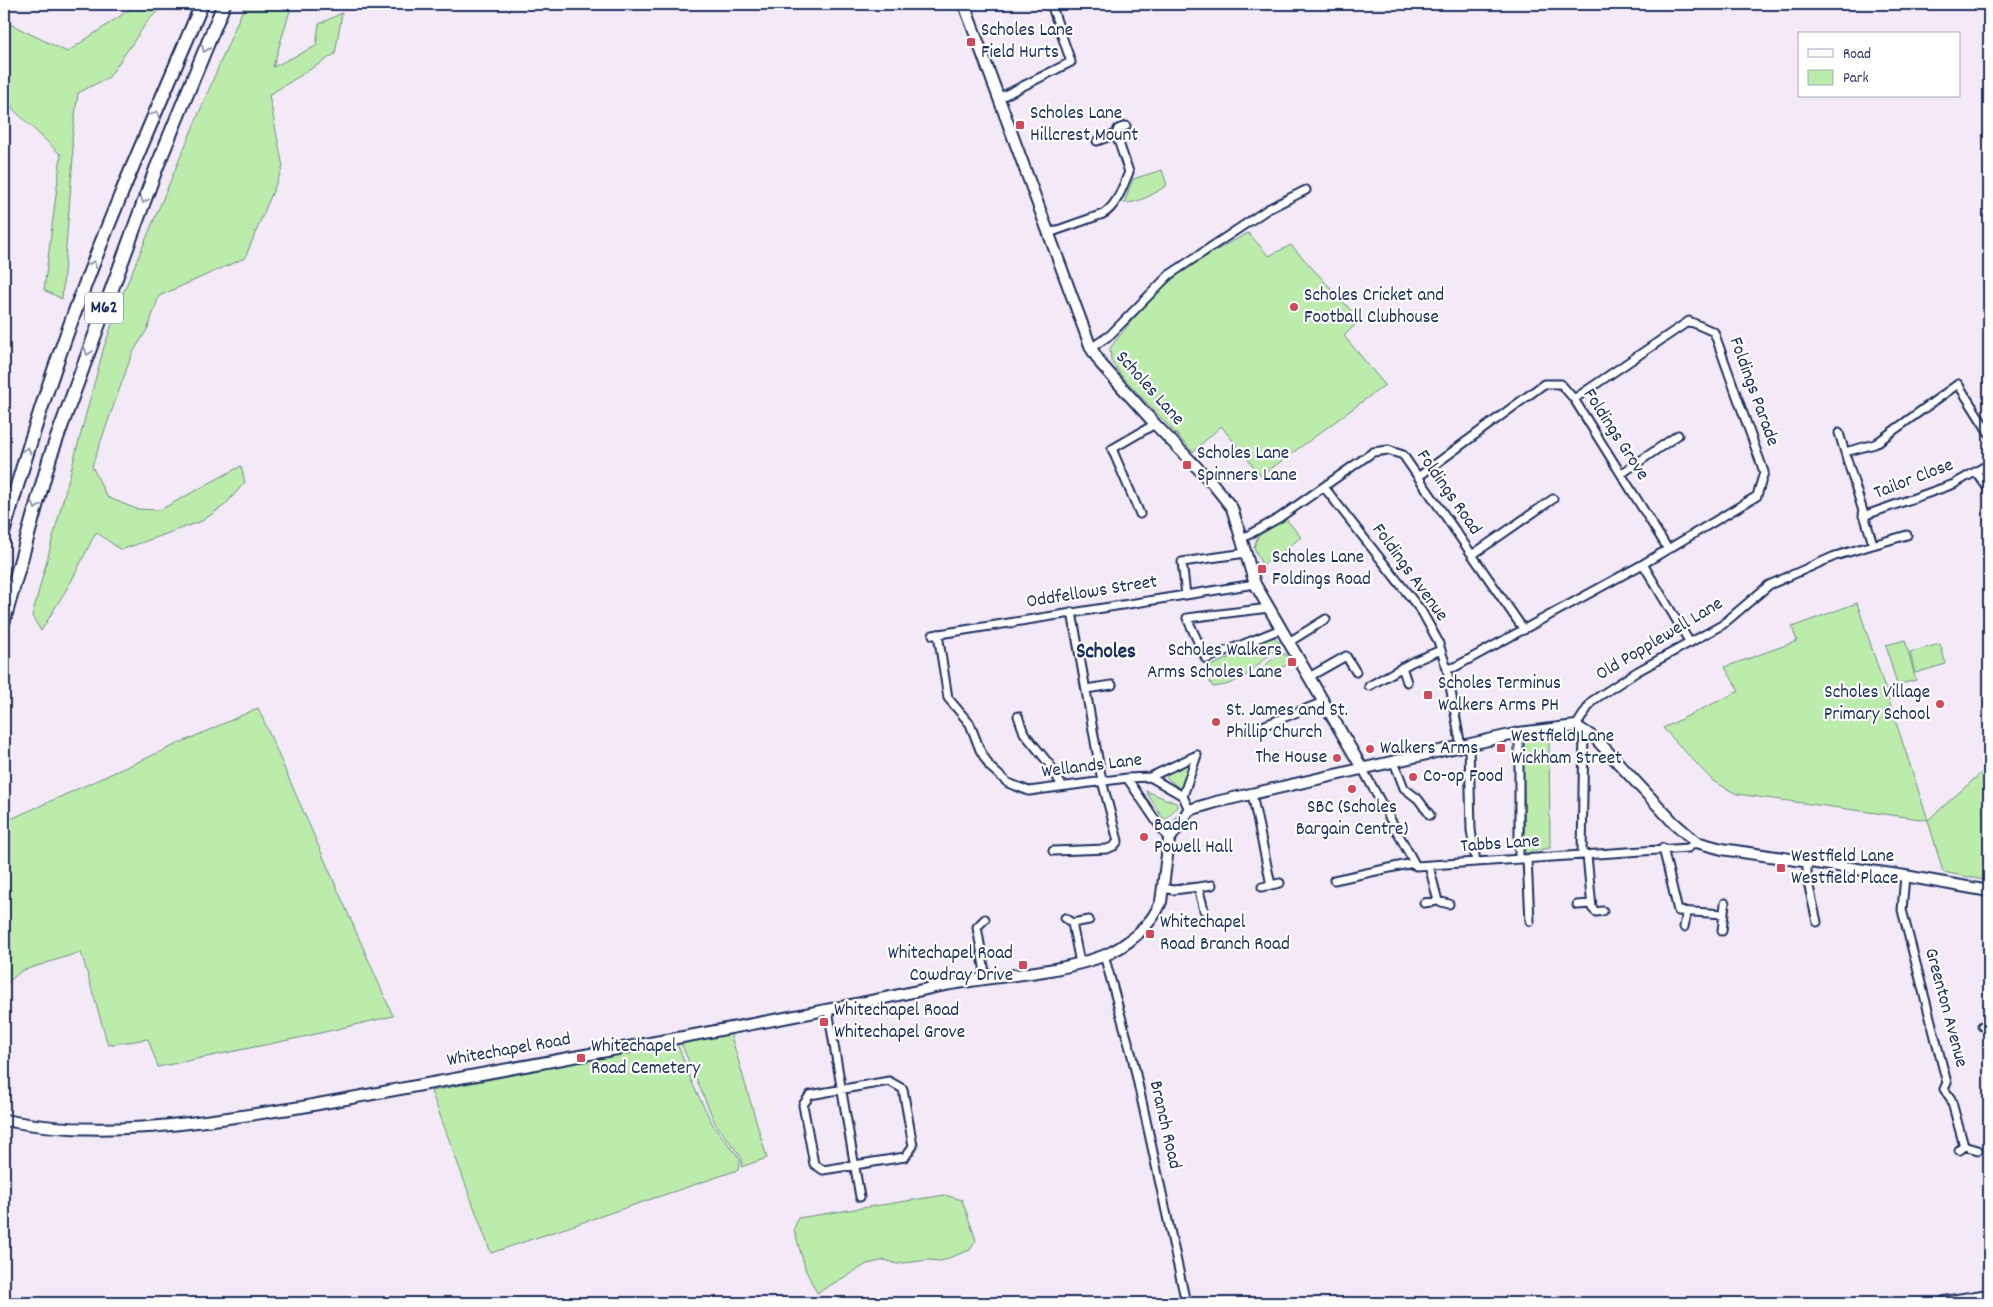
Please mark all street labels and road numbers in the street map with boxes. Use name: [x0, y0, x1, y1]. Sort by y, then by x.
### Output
road number: M62: [85, 292, 123, 324]
street label: Foldings Parade: [1721, 334, 1785, 450]
street label: Scholes Lane: [1108, 346, 1190, 432]
street label: Foldings Grove: [1575, 384, 1655, 486]
street label: Foldings Road: [1409, 445, 1487, 541]
street label: Tailor Close: [1870, 453, 1958, 507]
street label: Foldings Avenue: [1364, 518, 1454, 628]
street label: Oddfellows Street: [1025, 569, 1159, 617]
street label: Old Popplewell Lane: [1591, 591, 1729, 689]
street label: Wellands Lane: [1040, 747, 1144, 787]
street label: Tabbs Lane: [1460, 829, 1540, 861]
street label: Greenton Avenue: [1916, 945, 1974, 1071]
street label: Whitechapel Road: [445, 1027, 573, 1075]
street label: Branch Road: [1141, 1078, 1187, 1172]

